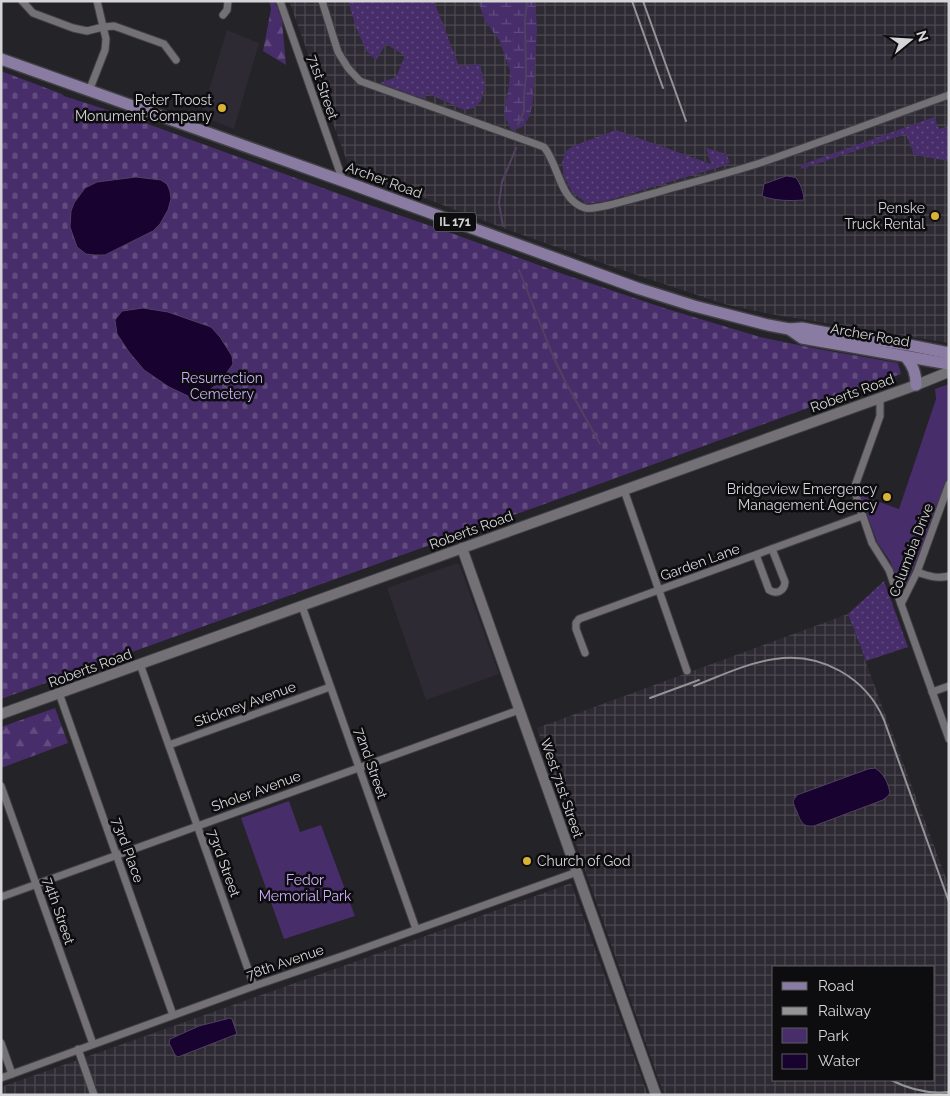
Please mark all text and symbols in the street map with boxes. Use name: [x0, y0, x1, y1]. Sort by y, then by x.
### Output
north arrow: [885, 15, 935, 65]
text: N: [913, 28, 932, 44]
street label: 71st Street: [304, 53, 342, 122]
place label: Peter Troost Monument Company: [75, 92, 212, 124]
marker: Peter Troost Monument Company: [216, 102, 228, 114]
street label: Archer Road: [344, 159, 424, 201]
place label: Penske Truck Rental: [844, 200, 925, 232]
marker: Penske Truck Rental: [929, 210, 941, 222]
road number: IL 171: [434, 212, 476, 232]
street label: Archer Road: [829, 320, 911, 350]
park label: Resurrection Cemetery: [181, 370, 263, 402]
street label: Roberts Road: [808, 370, 896, 416]
place label: Bridgeview Emergency Management Agency: [727, 481, 877, 513]
marker: Bridgeview Emergency Management Agency: [881, 491, 893, 503]
street label: Columbia Drive: [886, 501, 936, 599]
street label: Roberts Road: [427, 507, 515, 553]
street label: Garden Lane: [658, 540, 742, 584]
street label: Roberts Road: [46, 645, 134, 691]
street label: Stickney Avenue: [192, 678, 298, 730]
street label: 72nd Street: [351, 725, 391, 801]
street label: West 71st Street: [537, 736, 587, 840]
street label: Sholer Avenue: [209, 767, 303, 815]
street label: 73rd Place: [109, 815, 147, 885]
street label: 73rd Street: [204, 827, 244, 899]
place label: Church of God: [537, 853, 630, 869]
marker: Church of God: [521, 855, 533, 867]
park label: Fedor Memorial Park: [259, 872, 352, 904]
street label: 74th Street: [40, 875, 78, 947]
street label: 78th Avenue: [244, 941, 326, 983]
legend: [772, 966, 935, 1081]
text: Road: [818, 977, 854, 995]
text: Railway: [818, 1002, 871, 1020]
text: Park: [818, 1027, 849, 1045]
text: Water: [818, 1052, 861, 1070]

